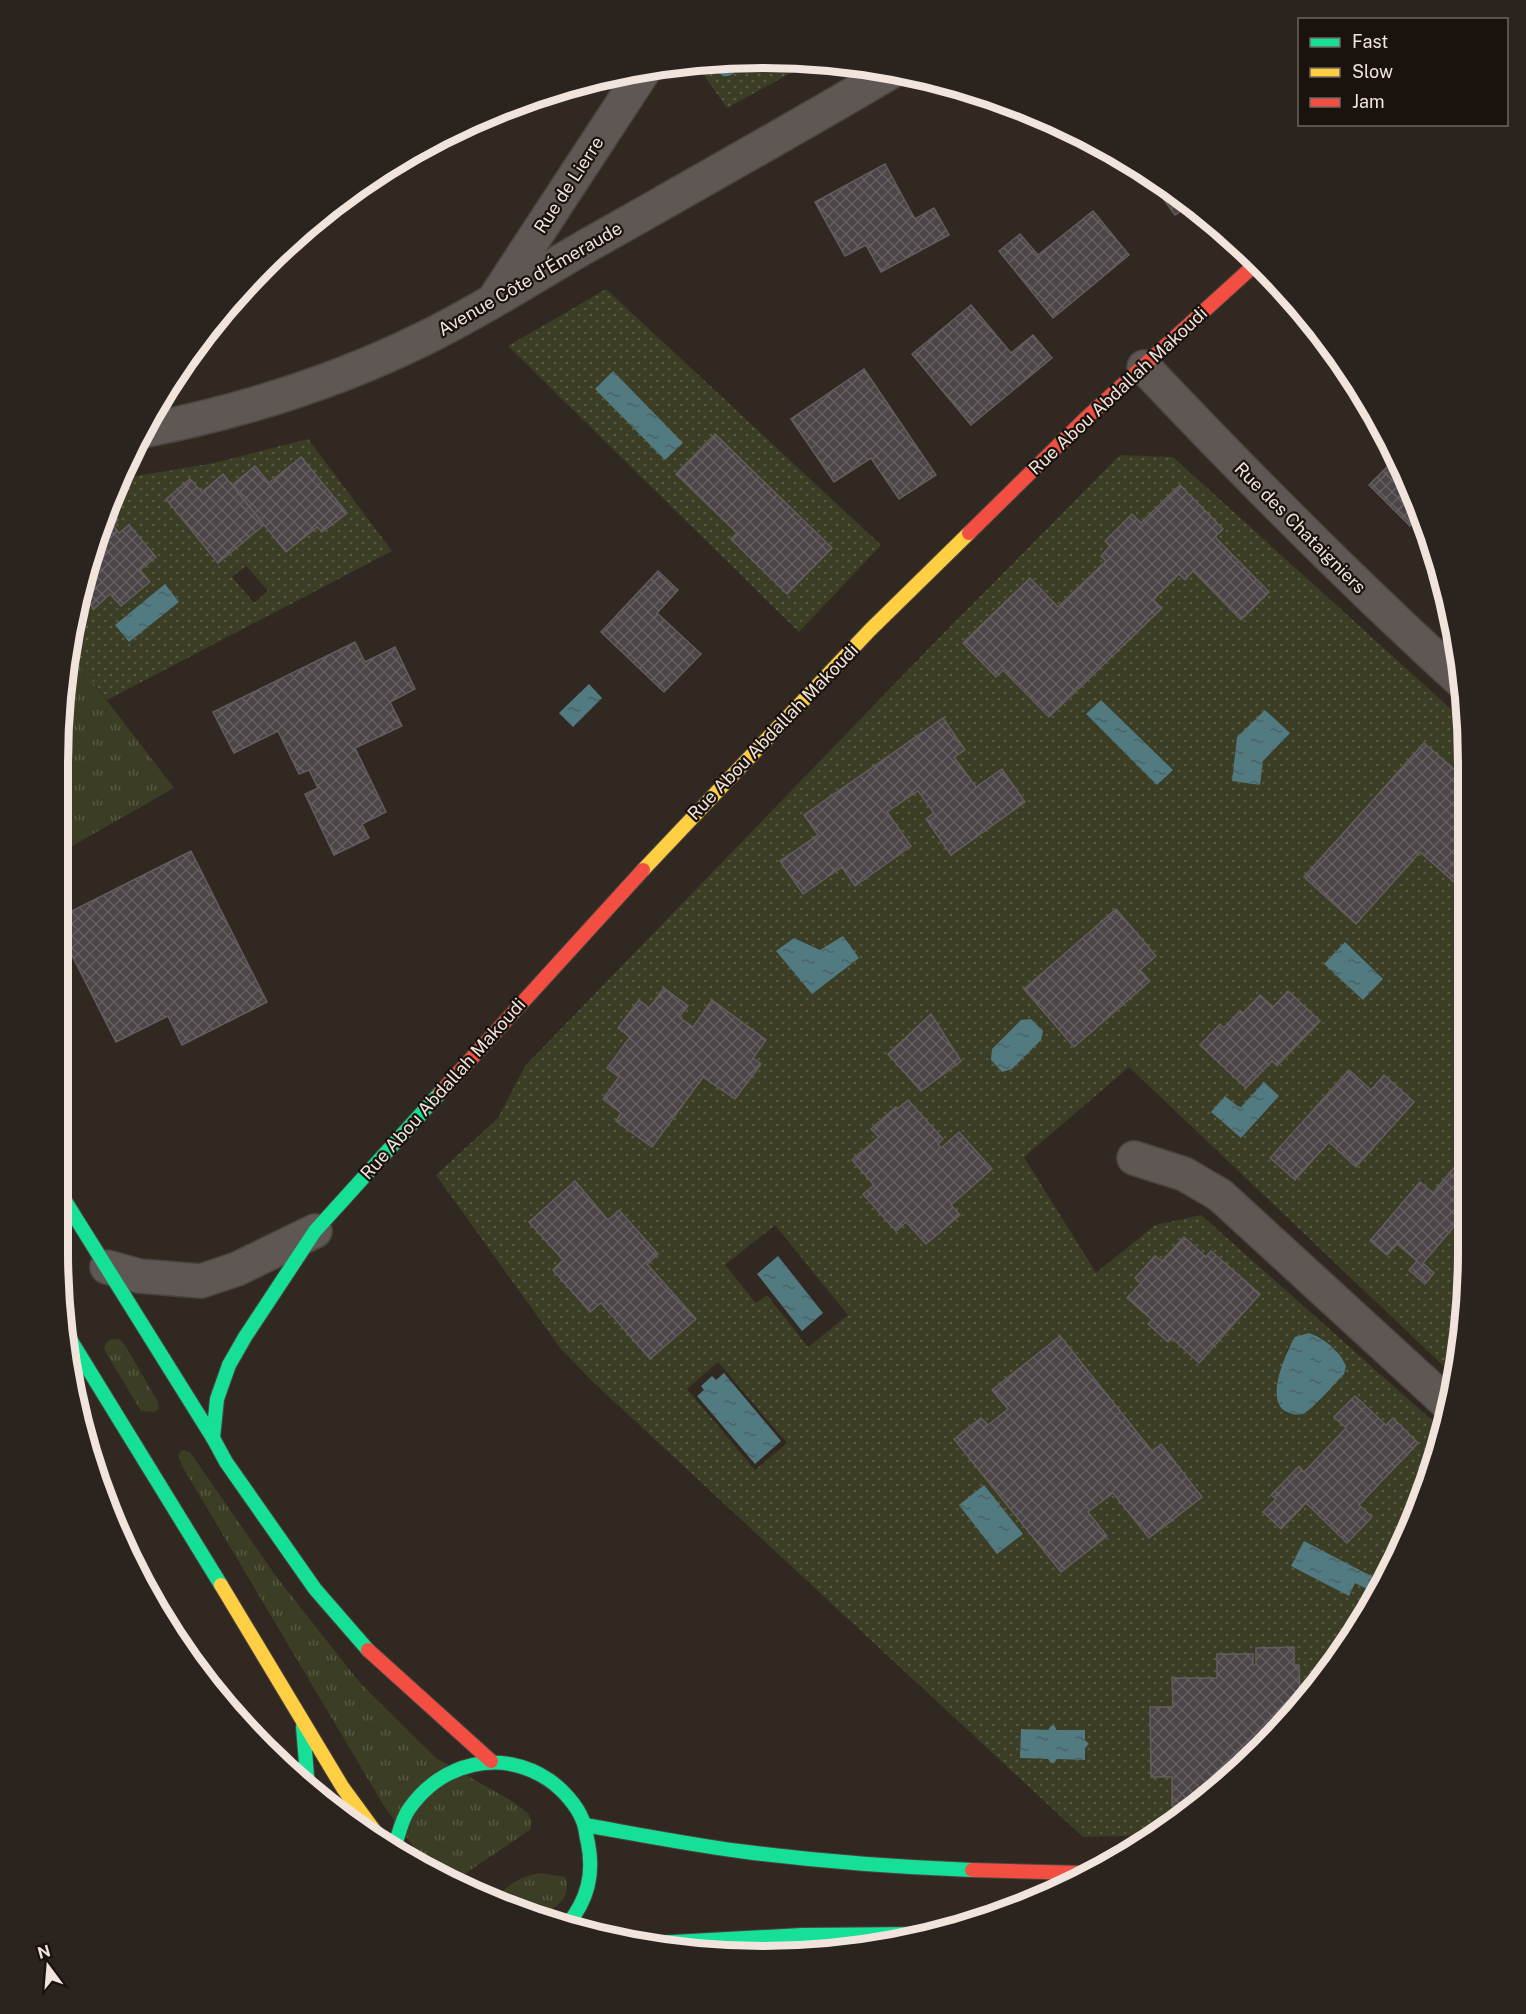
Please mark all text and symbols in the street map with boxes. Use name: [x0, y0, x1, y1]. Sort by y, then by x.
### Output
legend: [1298, 18, 1508, 126]
text: Fast: [1352, 31, 1388, 52]
text: Slow: [1352, 61, 1393, 82]
text: Jam: [1352, 91, 1385, 112]
street label: Rue de Lierre: [530, 132, 608, 237]
street label: Avenue Côte d'Émeraude: [434, 216, 625, 340]
street label: Rue Abou Abdallah Makoudi: [1024, 302, 1211, 479]
street label: Rue des Chataigniers: [1230, 458, 1370, 598]
street label: Rue Abou Abdallah Makoudi: [683, 639, 862, 824]
street label: Rue Abou Abdallah Makoudi: [356, 994, 529, 1183]
north arrow: [18, 1936, 78, 1996]
text: N: [35, 1941, 53, 1963]

